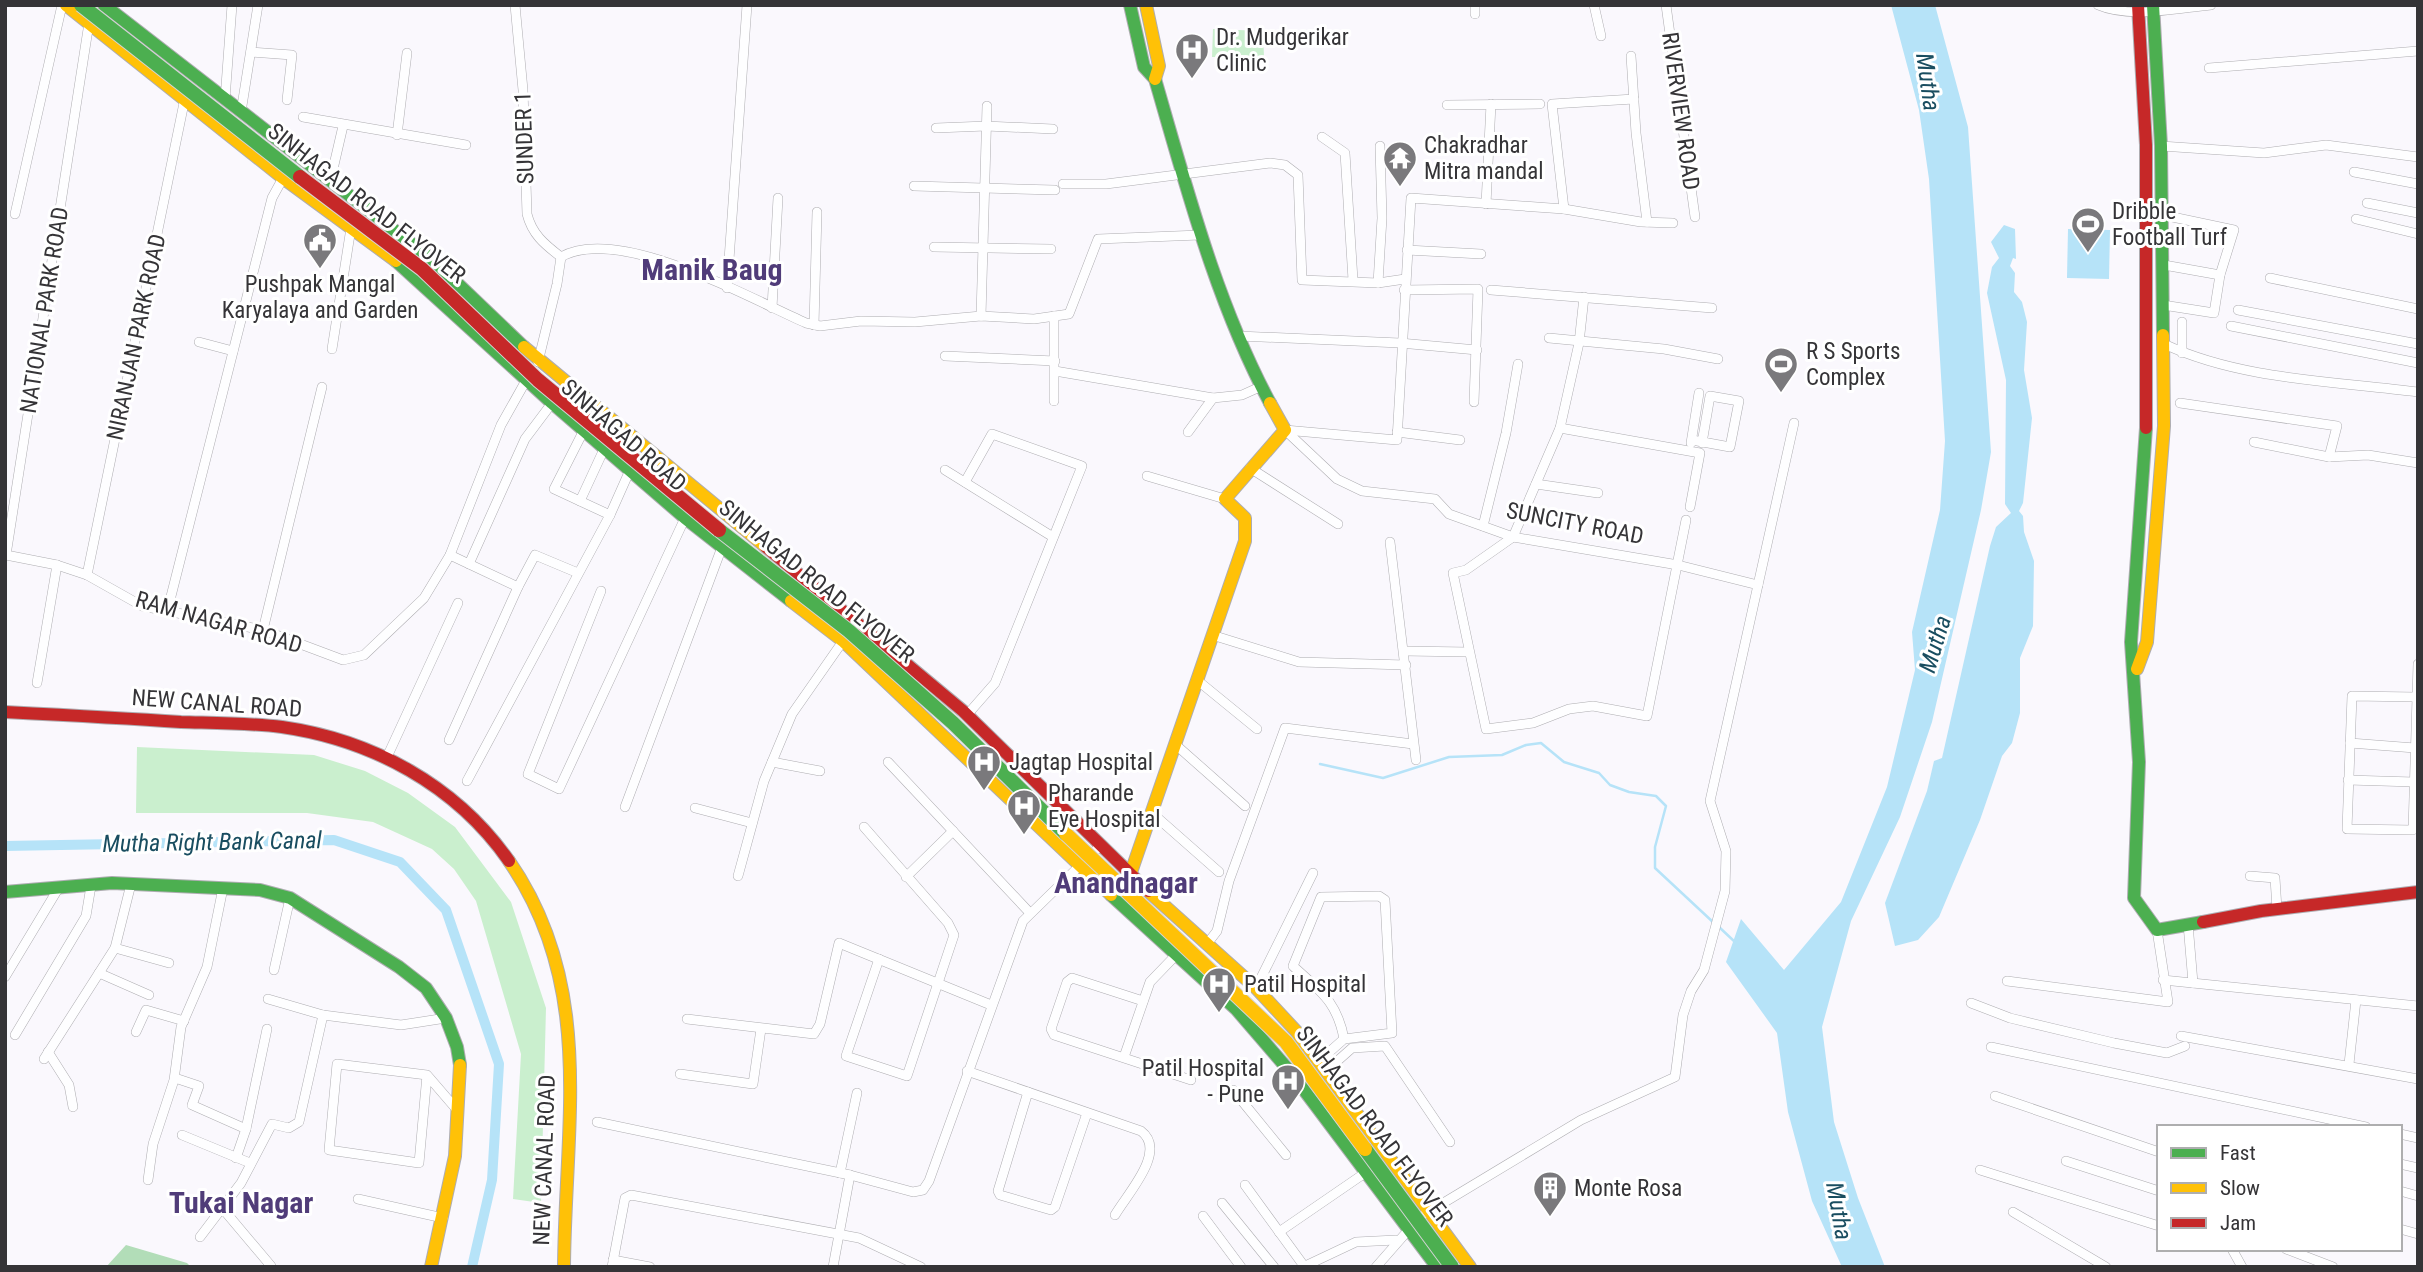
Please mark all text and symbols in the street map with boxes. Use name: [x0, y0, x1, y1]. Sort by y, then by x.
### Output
place label: Dr. Mudgerikar Clinic: [1216, 24, 1349, 77]
street label: RIVERVIEW ROAD: [1656, 30, 1705, 192]
hospital icon: Dr. Mudgerikar Clinic: [1173, 31, 1211, 80]
water label: Mutha: [1910, 51, 1946, 113]
street label: SUNDER 1: [509, 91, 540, 185]
street label: SINHAGAD ROAD FLYOVER: [262, 118, 471, 289]
place label: Chakradhar Mitra mandal: [1424, 132, 1544, 185]
temple icon: Chakradhar Mitra mandal: [1381, 139, 1419, 188]
place label: Dribble Football Turf: [2112, 198, 2228, 251]
street label: NATIONAL PARK ROAD: [15, 205, 74, 415]
sports icon: Dribble Football Turf: [2069, 205, 2107, 254]
public building icon: Pushpak Mangal Karyalaya and Garden: [301, 221, 339, 270]
street label: NIRANJAN PARK ROAD: [101, 232, 172, 443]
district label: Manik Baug: [641, 252, 783, 287]
place label: Pushpak Mangal Karyalaya and Garden: [222, 271, 418, 324]
place label: R S Sports Complex: [1806, 338, 1900, 391]
sports icon: R S Sports Complex: [1762, 345, 1800, 394]
street label: SINHAGAD ROAD: [556, 374, 692, 497]
street label: SINHAGAD ROAD FLYOVER: [714, 494, 920, 668]
street label: SUNCITY ROAD: [1504, 497, 1646, 550]
street label: RAM NAGAR ROAD: [132, 586, 305, 659]
water label: Mutha: [1913, 612, 1957, 676]
street label: NEW CANAL ROAD: [131, 684, 303, 723]
hospital icon: Jagtap Hospital: [965, 743, 1003, 792]
place label: Jagtap Hospital: [1009, 749, 1153, 776]
place label: Pharande Eye Hospital: [1048, 780, 1161, 833]
hospital icon: Pharande Eye Hospital: [1005, 787, 1043, 836]
water label: Mutha Right Bank Canal: [102, 826, 323, 858]
district label: Anandnagar: [1054, 865, 1198, 900]
hospital icon: Patil Hospital: [1200, 965, 1238, 1014]
place label: Patil Hospital: [1244, 971, 1366, 998]
street label: SINHAGAD ROAD FLYOVER: [1291, 1021, 1459, 1232]
place label: Patil Hospital - Pune: [1142, 1055, 1264, 1108]
hospital icon: Patil Hospital - Pune: [1269, 1062, 1307, 1111]
street label: NEW CANAL ROAD: [528, 1074, 561, 1246]
legend: [2157, 1125, 2402, 1251]
text: Fast: [2220, 1141, 2256, 1165]
building icon: Monte Rosa: [1531, 1169, 1569, 1218]
place label: Monte Rosa: [1574, 1175, 1682, 1202]
text: Slow: [2220, 1176, 2260, 1200]
water label: Mutha: [1820, 1180, 1858, 1242]
district label: Tukai Nagar: [169, 1185, 313, 1220]
text: Jam: [2220, 1211, 2256, 1235]

